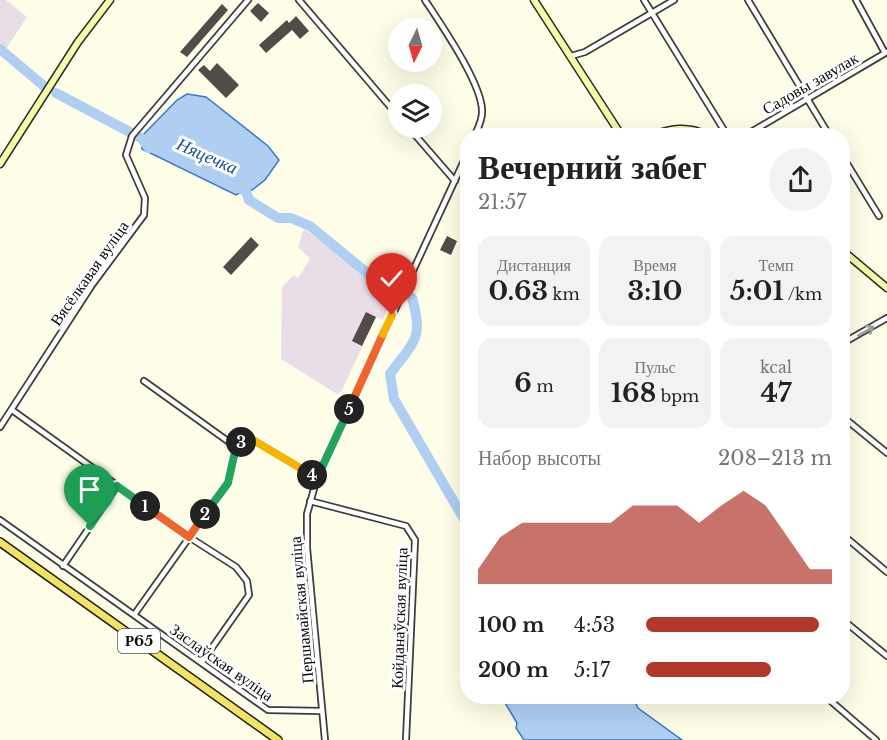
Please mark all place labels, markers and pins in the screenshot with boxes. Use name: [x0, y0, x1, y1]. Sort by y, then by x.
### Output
pin: [366, 253, 417, 315]
pin: 5: [334, 394, 364, 424]
pin: 3: [226, 427, 256, 457]
pin: 4: [297, 460, 327, 490]
pin: [64, 464, 115, 526]
pin: 1: [130, 491, 160, 521]
pin: 2: [190, 499, 220, 529]

